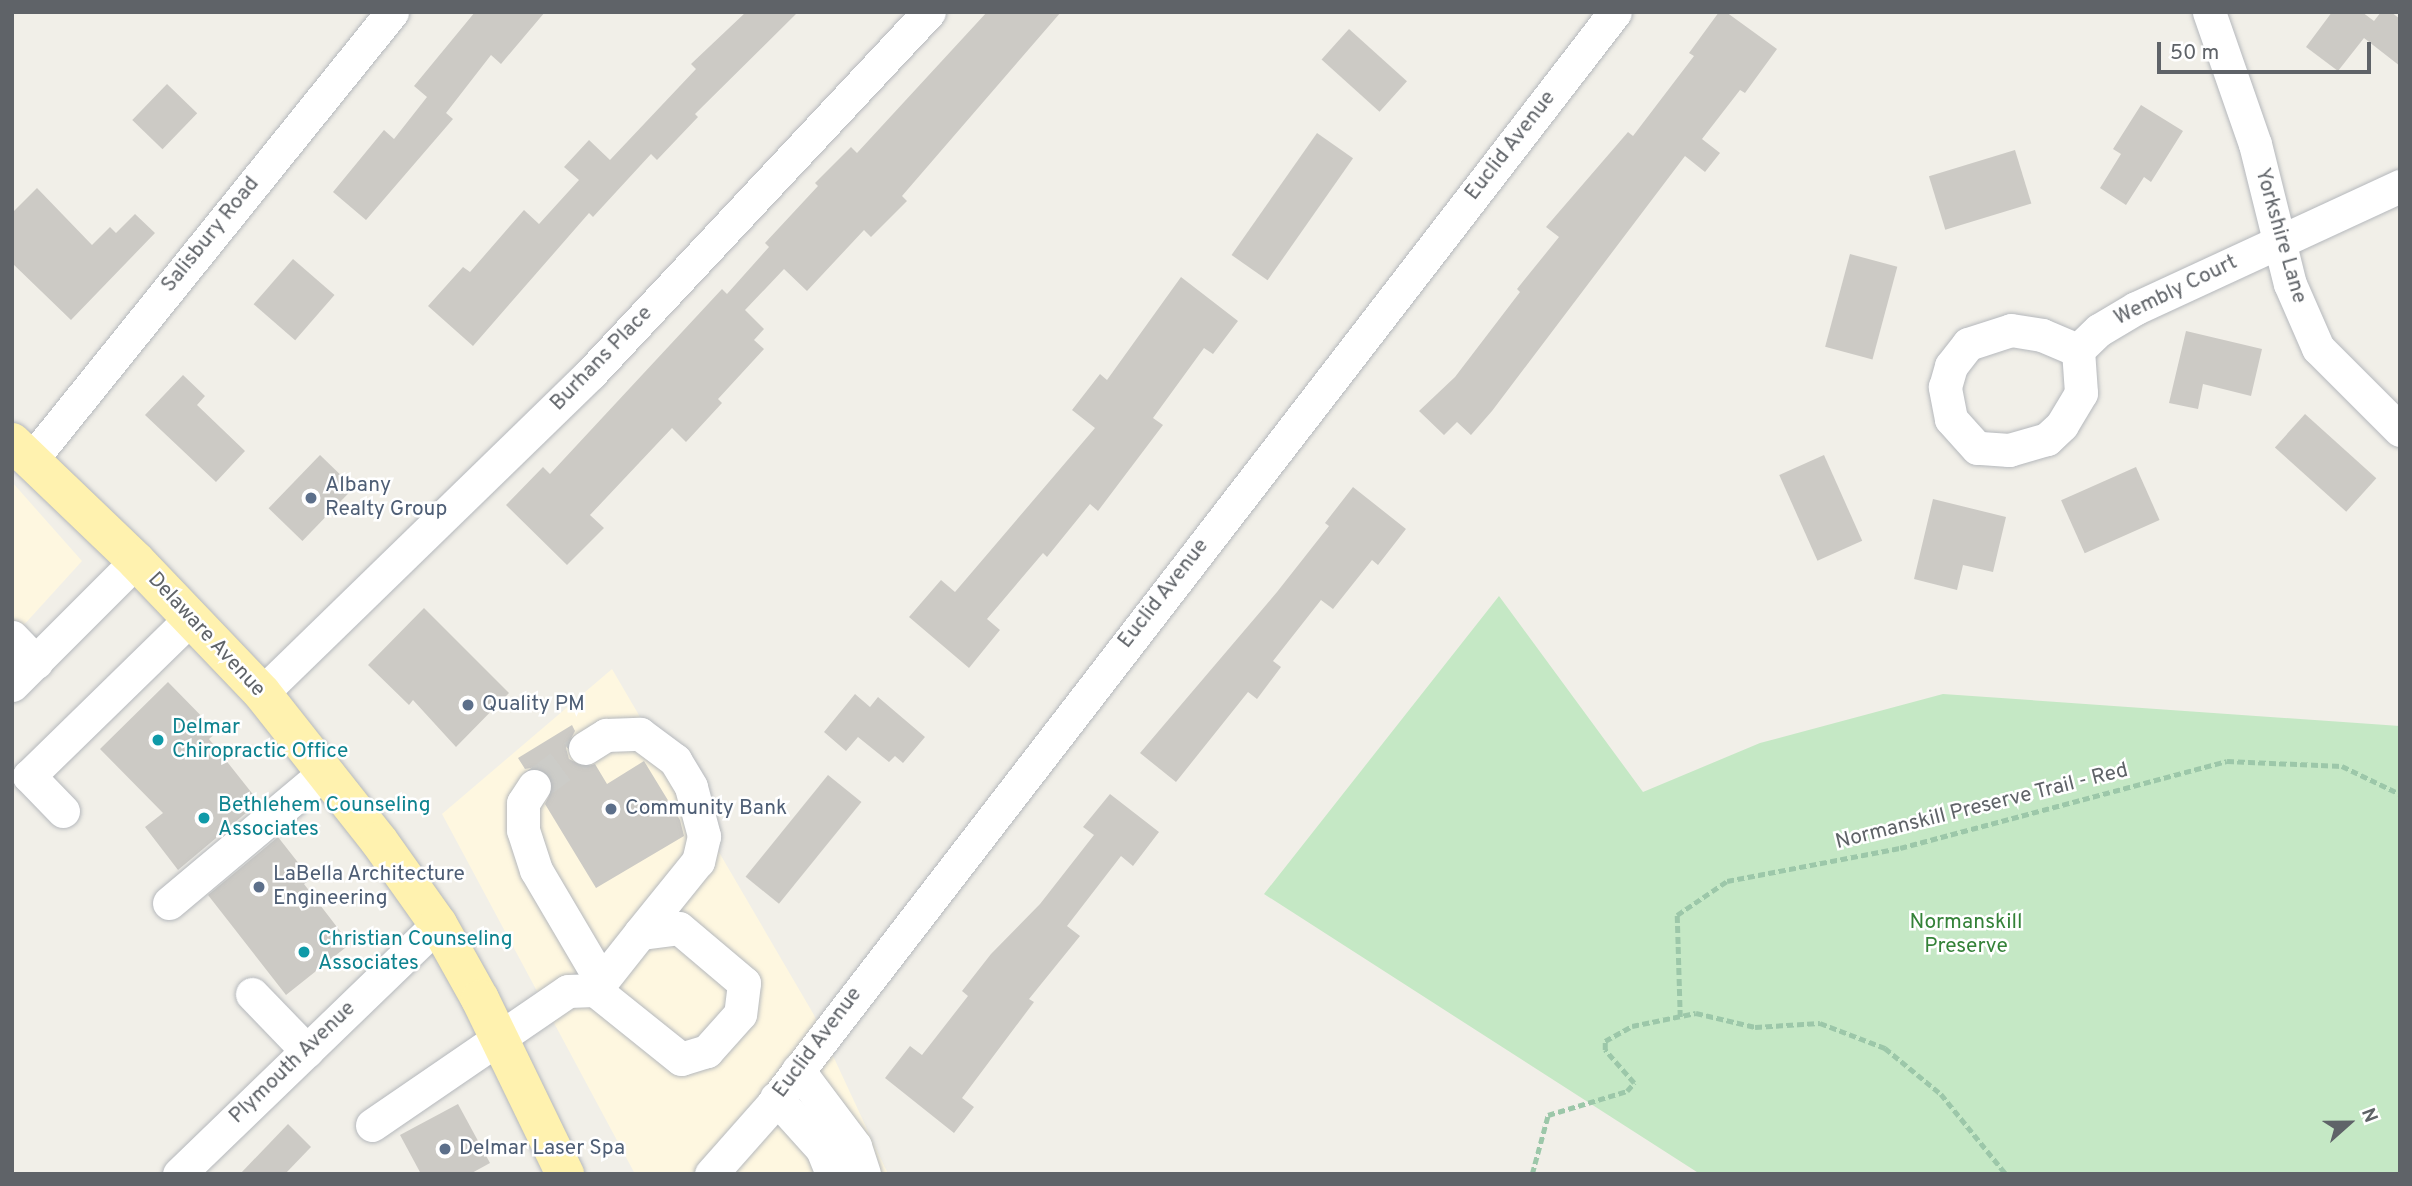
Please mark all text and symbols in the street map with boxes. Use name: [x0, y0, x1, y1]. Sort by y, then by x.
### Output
scale bar: [2160, 28, 2374, 72]
text: 50 m: [2170, 40, 2219, 67]
street label: Euclid Avenue: [1460, 86, 1562, 206]
street label: Yorkshire Lane: [2249, 166, 2311, 306]
street label: Salisbury Road: [157, 172, 265, 298]
street label: Wembly Court: [2110, 250, 2242, 332]
street label: Burhans Place: [546, 301, 658, 417]
place label: Albany Realty Group: [325, 473, 447, 523]
marker: Albany Realty Group: [303, 490, 319, 506]
street label: Euclid Avenue: [1113, 534, 1215, 654]
street label: Delaware Avenue: [142, 567, 270, 703]
place label: Quality PM: [482, 692, 585, 718]
marker: Quality PM: [460, 697, 476, 713]
place label: Delmar Chiropractic Office: [172, 715, 348, 765]
marker: Delmar Chiropractic Office: [150, 732, 166, 748]
street label: Normanskill Preserve Trail - Red: [1833, 758, 2131, 856]
place label: Bethlehem Counseling Associates: [218, 793, 430, 843]
place label: Community Bank: [625, 796, 787, 822]
marker: Community Bank: [603, 801, 619, 817]
marker: Bethlehem Counseling Associates: [196, 810, 212, 826]
place label: LaBella Architecture Engineering: [273, 862, 466, 912]
marker: LaBella Architecture Engineering: [251, 879, 267, 895]
park label: Normanskill Preserve: [1910, 910, 2022, 960]
place label: Christian Counseling Associates: [318, 927, 513, 977]
marker: Christian Counseling Associates: [296, 944, 312, 960]
street label: Euclid Avenue: [768, 982, 868, 1104]
street label: Plymouth Avenue: [224, 996, 362, 1130]
north arrow: [2314, 1088, 2384, 1158]
text: N: [2355, 1105, 2382, 1126]
place label: Delmar Laser Spa: [459, 1136, 625, 1162]
marker: Delmar Laser Spa: [437, 1141, 453, 1157]

